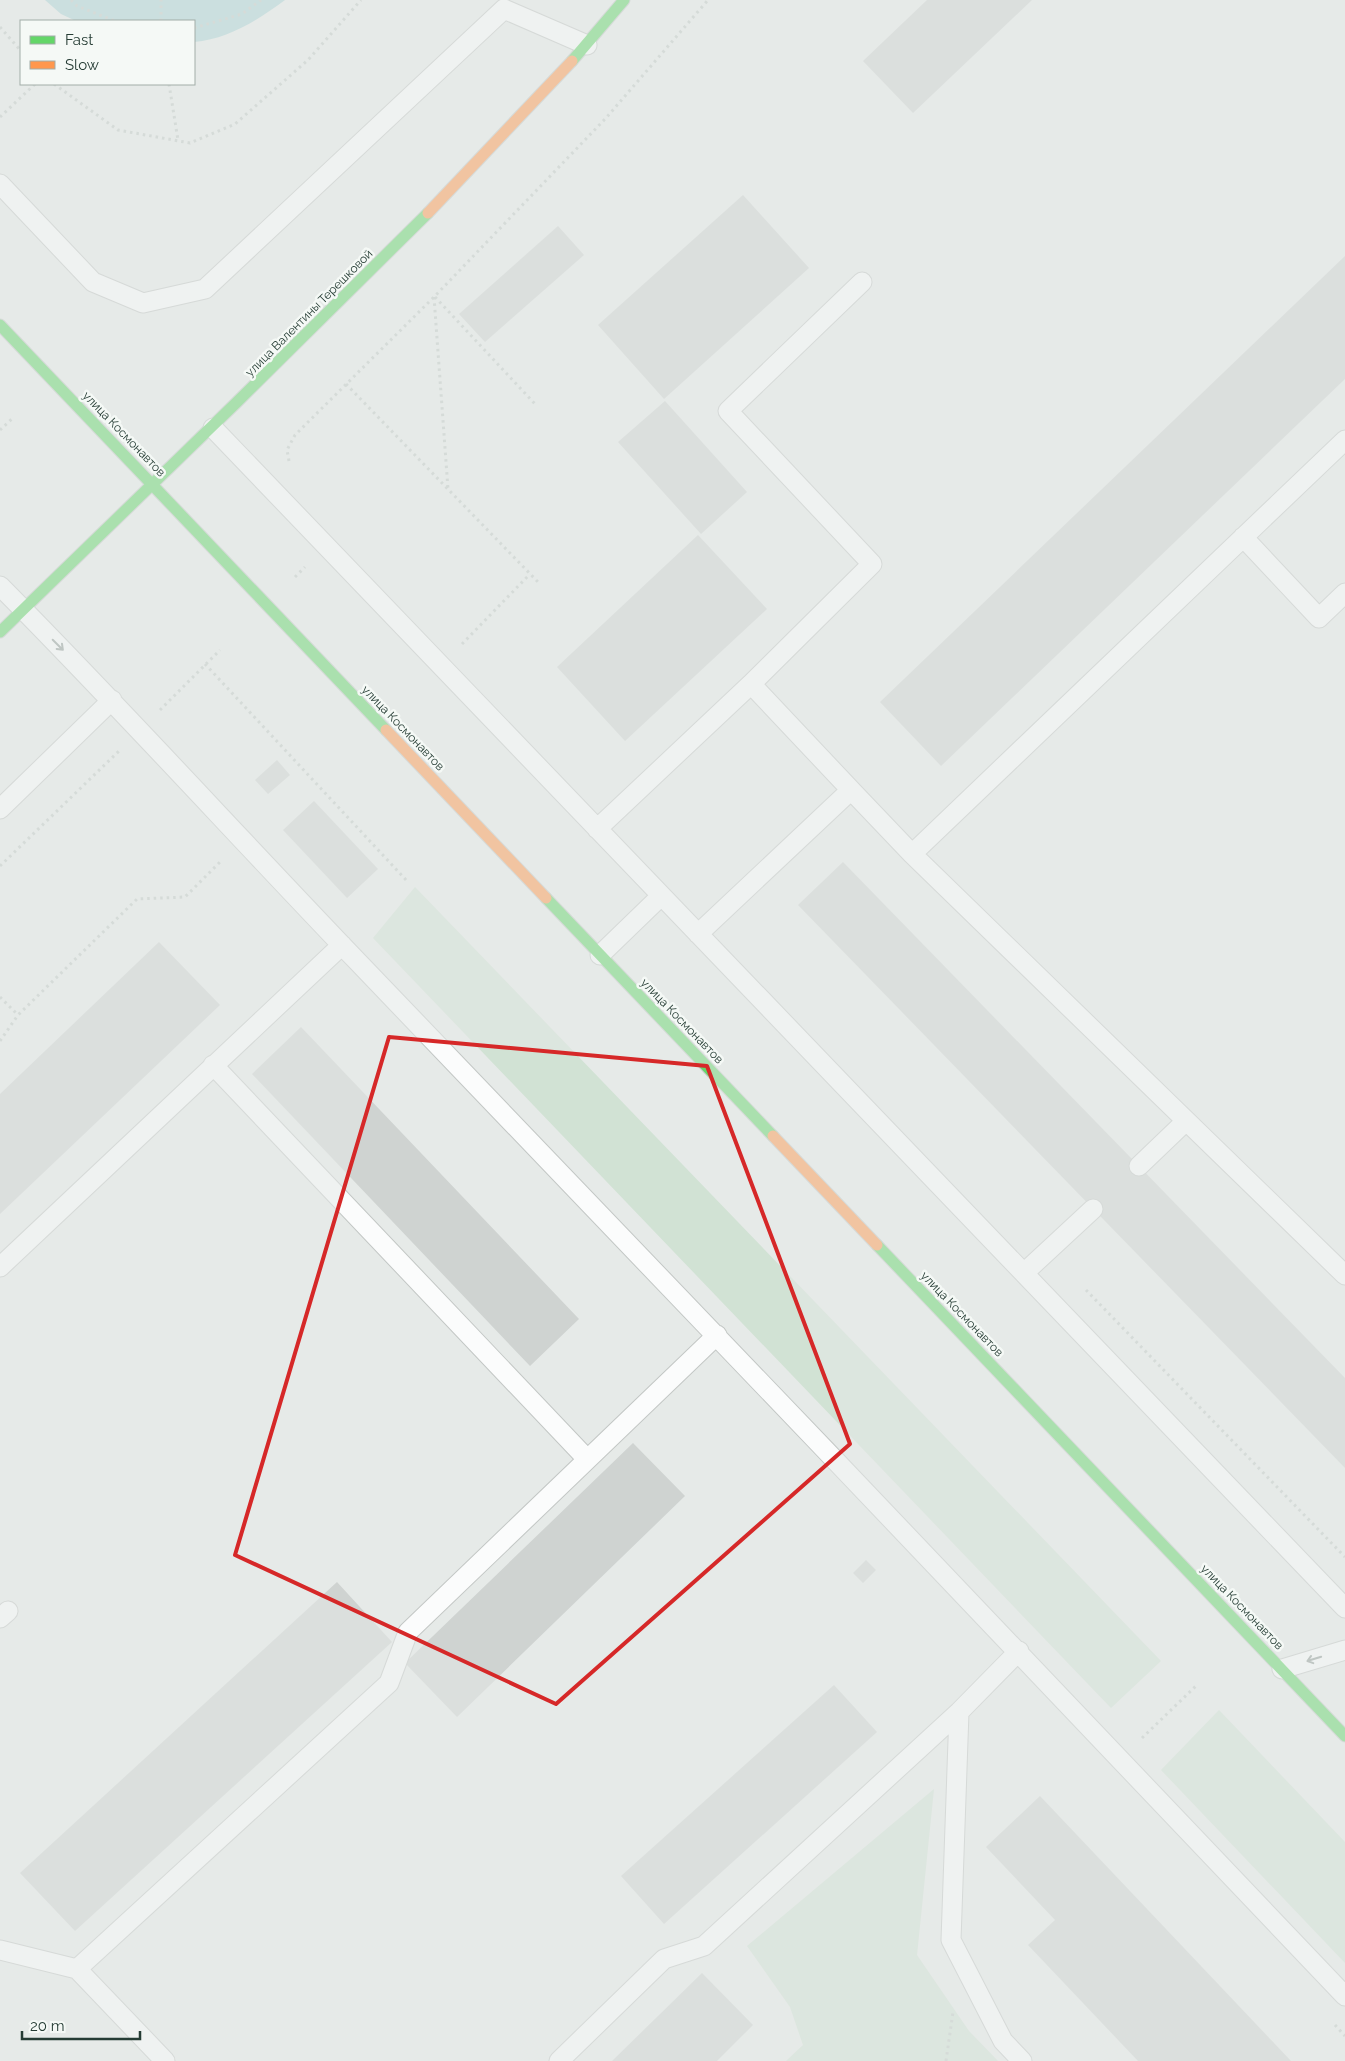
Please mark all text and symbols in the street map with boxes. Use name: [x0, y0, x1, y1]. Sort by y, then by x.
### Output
legend: [20, 20, 195, 85]
text: Fast: [65, 31, 93, 49]
text: Slow: [65, 56, 99, 74]
street label: улица Валентины Терешковой: [243, 247, 375, 379]
street label: улица Космонавтов: [80, 389, 168, 479]
one-way arrow: [52, 638, 64, 651]
street label: улица Космонавтов: [359, 683, 447, 773]
street label: улица Космонавтов: [638, 976, 726, 1066]
street label: улица Космонавтов: [918, 1269, 1006, 1359]
street label: улица Космонавтов: [1198, 1562, 1286, 1652]
one-way arrow: [1306, 1655, 1322, 1664]
scale bar: [22, 2008, 140, 2040]
text: 20 m: [30, 2017, 65, 2035]

